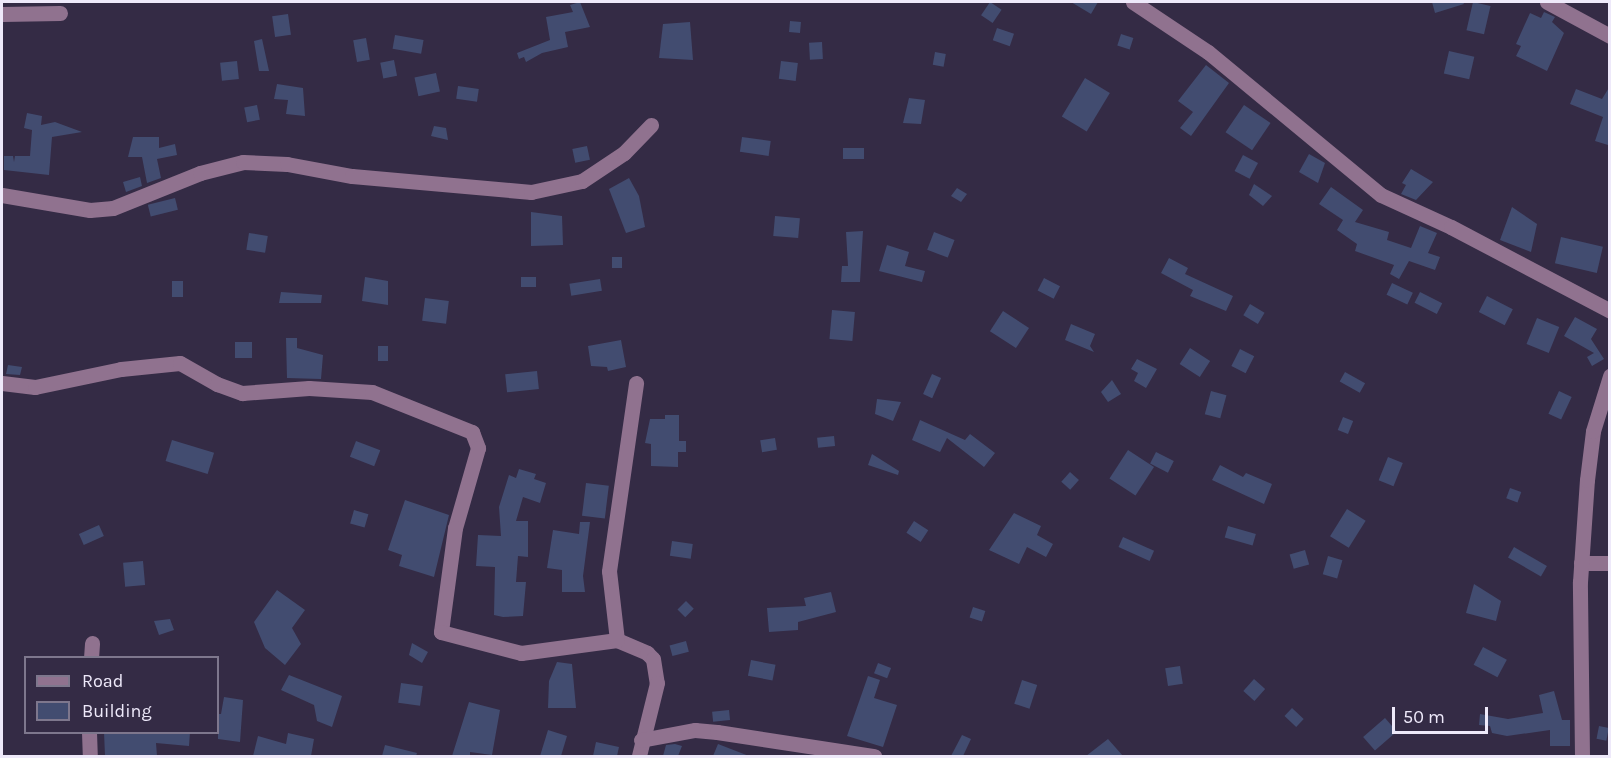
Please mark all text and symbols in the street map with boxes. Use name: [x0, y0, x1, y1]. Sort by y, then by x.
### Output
legend: [24, 656, 219, 734]
text: Road: [82, 670, 123, 692]
scale bar: [1395, 695, 1491, 733]
text: Building: [82, 700, 152, 722]
text: 50 m: [1403, 706, 1445, 728]

